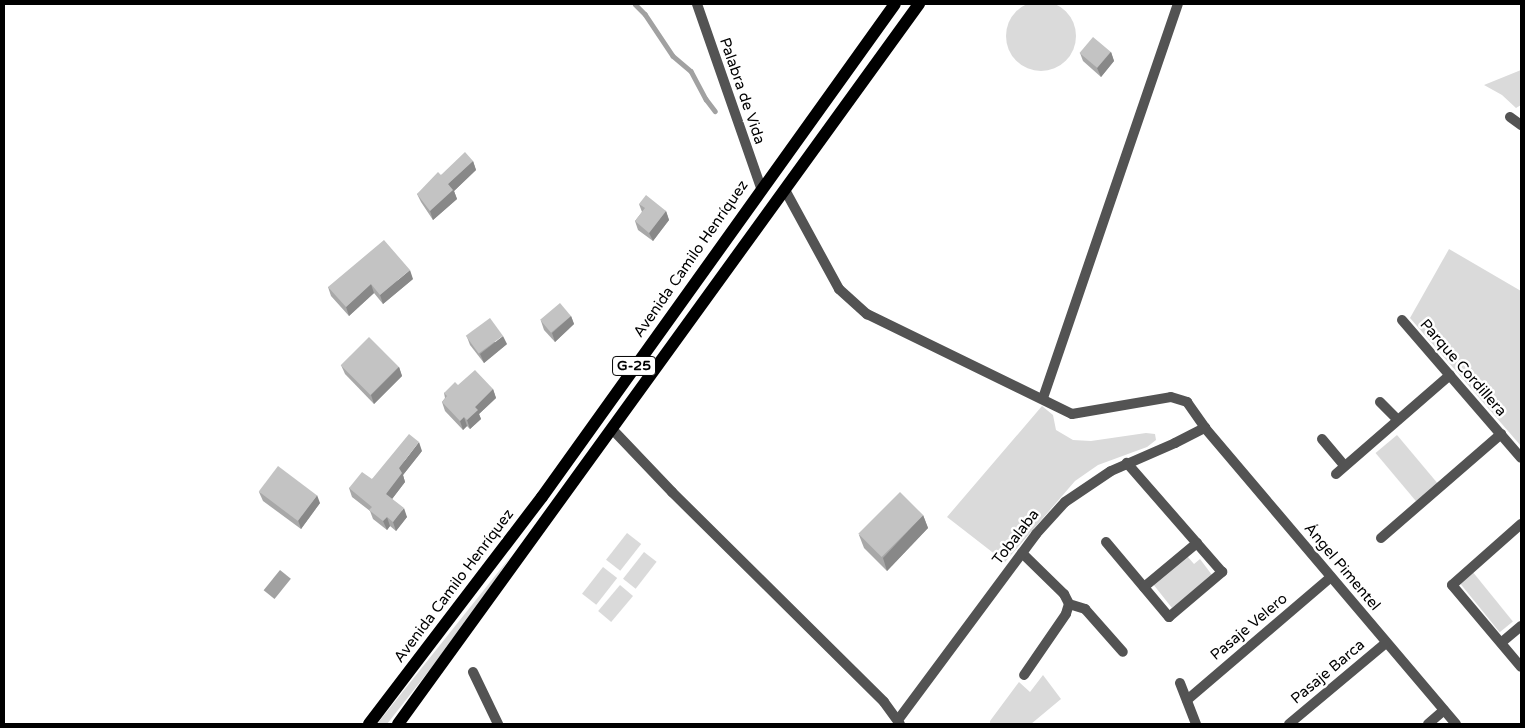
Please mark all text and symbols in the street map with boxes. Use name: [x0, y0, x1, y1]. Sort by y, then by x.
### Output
street label: Palabra de Vida: [715, 35, 769, 147]
street label: Avenida Camilo Henríquez: [630, 177, 752, 341]
street label: Parque Cordillera: [1416, 316, 1510, 420]
road number: G-25: [612, 354, 656, 378]
street label: Avenida Camilo Henríquez: [390, 506, 518, 666]
street label: Tobalaba: [989, 506, 1043, 568]
street label: Ángel Pimentel: [1300, 520, 1384, 614]
street label: Pasaje Velero: [1207, 590, 1291, 664]
street label: Pasaje Barca: [1287, 636, 1369, 708]

